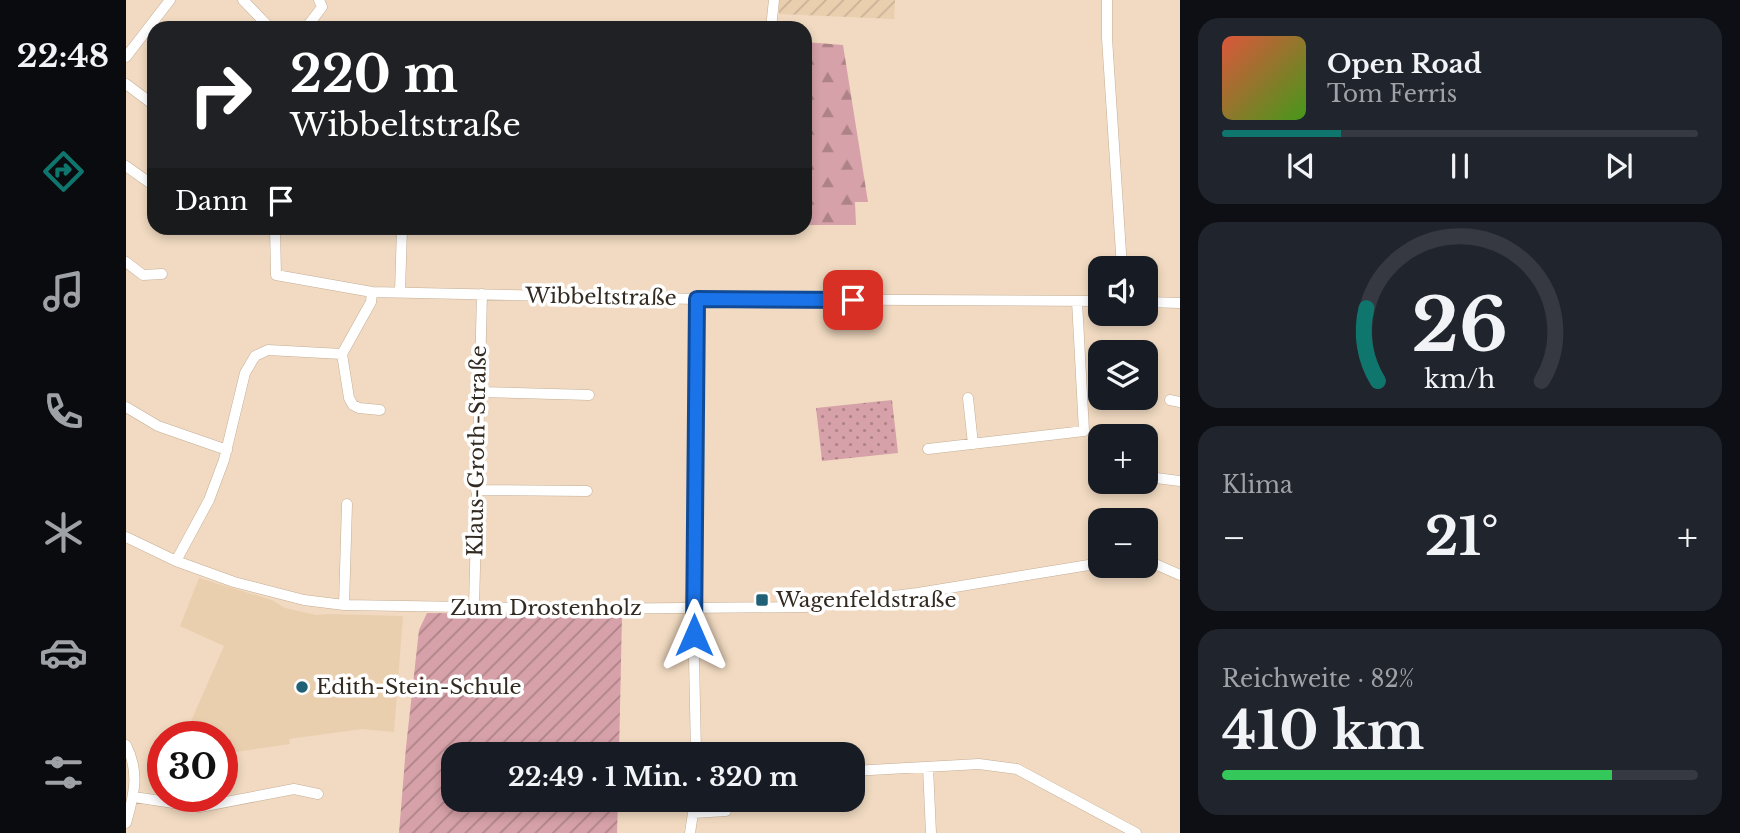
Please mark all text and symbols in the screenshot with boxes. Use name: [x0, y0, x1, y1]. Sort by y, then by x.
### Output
text: 22:48: [17, 36, 109, 76]
text: 220 m: [290, 44, 458, 105]
text: Open Road: [1327, 48, 1482, 80]
icon: right: [175, 49, 266, 140]
text: Tom Ferris: [1327, 80, 1457, 108]
text: Wibbeltstraße: [290, 105, 521, 145]
icon: directions: [39, 147, 88, 196]
icon: previous: [1282, 147, 1320, 185]
icon: pause: [1441, 147, 1479, 185]
icon: next: [1600, 147, 1638, 185]
icon: arrive: [262, 182, 300, 220]
text: Dann: [175, 185, 248, 217]
map controls: [1088, 256, 1158, 578]
button: sound: [1088, 256, 1158, 326]
icon: music: [39, 267, 88, 316]
pin: [823, 270, 883, 330]
text: 26: [1412, 280, 1508, 371]
icon: arrive: [834, 281, 872, 319]
street label: Wibbeltstraße: [524, 283, 677, 311]
button: layers: [1088, 340, 1158, 410]
street label: Klaus-Groth-Straße: [462, 345, 492, 557]
text: km/h: [1425, 363, 1495, 394]
icon: phone: [39, 387, 88, 436]
button: +: [1088, 424, 1158, 494]
text: Klima: [1222, 471, 1293, 499]
text: 21°: [1425, 505, 1499, 569]
icon: climate: [39, 508, 88, 557]
button: −: [1088, 508, 1158, 578]
text: −: [1222, 514, 1246, 561]
text: +: [1677, 514, 1698, 561]
place label: Wagenfeldstraße: [775, 587, 956, 613]
marker: Wagenfeldstraße: [754, 592, 770, 608]
street label: Zum Drostenholz: [450, 595, 642, 621]
position arrow: [657, 598, 731, 672]
icon: car: [39, 628, 88, 677]
text: Reichweite · 82%: [1222, 665, 1414, 693]
place label: Edith-Stein-Schule: [316, 674, 522, 700]
marker: Edith-Stein-Schule: [294, 679, 310, 695]
text: 410 km: [1222, 699, 1424, 763]
speed limit sign: 30: [147, 721, 238, 812]
icon: filters: [39, 748, 88, 797]
text: 22:49 · 1 Min. · 320 m: [508, 761, 798, 793]

